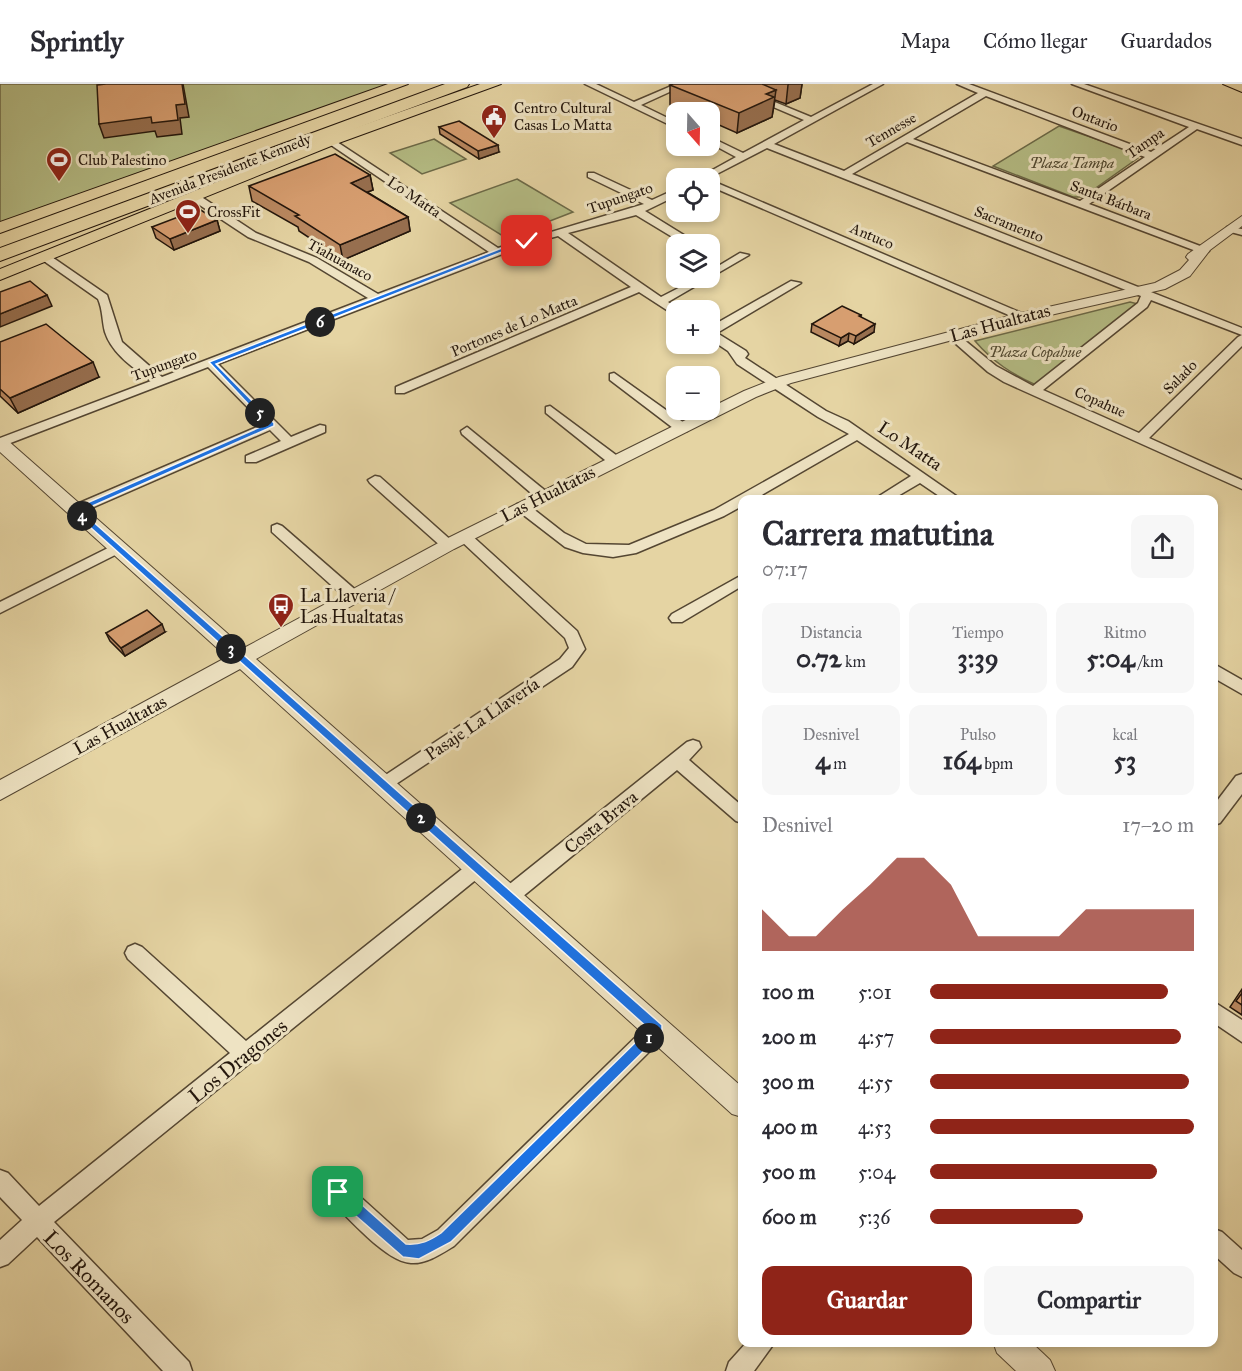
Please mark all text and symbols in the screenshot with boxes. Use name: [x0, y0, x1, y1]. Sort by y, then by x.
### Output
text: Sprintly: [30, 24, 123, 59]
text: Mapa: [900, 28, 950, 54]
text: Cómo llegar: [983, 28, 1087, 54]
text: Guardados: [1120, 28, 1212, 54]
place label: Centro Cultural Casas Lo Matta: [514, 99, 613, 134]
public building icon: Centro Cultural Casas Lo Matta: [479, 102, 509, 140]
north arrow: [666, 102, 720, 156]
map controls: [666, 102, 720, 420]
street label: Ontario: [1069, 102, 1121, 136]
street label: Tennesse: [863, 108, 919, 152]
street label: Tampa: [1123, 123, 1168, 162]
street label: Avenida Presidente Kennedy: [145, 129, 314, 209]
sports icon: Club Palestino: [44, 145, 74, 183]
place label: Club Palestino: [78, 151, 167, 169]
park label: Plaza Tampa: [1030, 154, 1114, 173]
button: locate: [666, 168, 720, 222]
street label: Lo Matta: [384, 173, 445, 222]
street label: Santa Bárbara: [1068, 176, 1155, 224]
street label: Tupungato: [585, 178, 655, 218]
sports icon: CrossFit: [173, 197, 203, 235]
street label: Sacramento: [972, 202, 1047, 246]
place label: CrossFit: [207, 203, 261, 221]
pin: [501, 215, 552, 266]
street label: Antuco: [847, 218, 897, 253]
icon: check: [510, 224, 543, 257]
button: layers: [666, 234, 720, 288]
street label: Tiahuanaco: [304, 235, 376, 285]
street label: Portones de Lo Matta: [448, 291, 580, 361]
street label: Las Hualtatas: [947, 299, 1053, 347]
button: +: [666, 300, 720, 354]
pin: 6: [305, 307, 335, 337]
text: 6: [316, 312, 324, 331]
park label: Plaza Copahue: [989, 343, 1081, 362]
street label: Tupungato: [129, 345, 199, 385]
street label: Salado: [1159, 356, 1201, 398]
button: −: [666, 366, 720, 420]
street label: Copahue: [1072, 383, 1128, 421]
pin: 5: [245, 398, 275, 428]
text: 5: [256, 403, 264, 422]
street label: Lo Matta: [874, 417, 947, 476]
street label: Las Hualtatas: [497, 461, 599, 527]
pin: 4: [67, 501, 97, 531]
text: 4: [78, 506, 86, 525]
text: Carrera matutina: [762, 514, 994, 554]
button: share: [1131, 515, 1194, 578]
text: 07:17: [762, 557, 808, 581]
place label: La Llaveria / Las Hualtatas: [300, 585, 403, 628]
bus stop icon: La Llaveria / Las Hualtatas: [266, 591, 296, 629]
text: Distancia: [800, 623, 862, 642]
text: Tiempo: [952, 623, 1004, 642]
text: Ritmo: [1104, 623, 1146, 642]
pin: 3: [216, 634, 246, 664]
text: 3: [228, 639, 234, 658]
text: 0.72: [796, 642, 842, 674]
text: 3:39: [957, 642, 999, 674]
text: 5:04: [1087, 642, 1135, 674]
text: km: [842, 652, 866, 671]
text: /km: [1135, 652, 1163, 671]
street label: Pasaje La Llavería: [421, 672, 544, 765]
street label: Las Hualtatas: [70, 690, 170, 760]
text: Desnivel: [803, 725, 859, 744]
text: Pulso: [960, 725, 996, 744]
text: kcal: [1112, 725, 1138, 744]
text: 4: [815, 744, 830, 776]
text: 164: [943, 744, 981, 776]
text: 53: [1114, 744, 1136, 776]
text: m: [830, 754, 847, 773]
text: bpm: [981, 754, 1013, 773]
street label: Costa Brava: [560, 785, 642, 858]
pin: 2: [406, 803, 436, 833]
text: 2: [417, 808, 425, 827]
text: Desnivel: [762, 813, 833, 837]
text: 17–20 m: [1122, 813, 1194, 837]
text: 100 m: [762, 980, 814, 1004]
text: 5:01: [858, 980, 892, 1004]
street label: Los Dragones: [183, 1013, 293, 1109]
pin: 1: [634, 1023, 664, 1053]
text: 200 m: [762, 1025, 816, 1049]
text: 4:57: [858, 1025, 894, 1049]
text: 1: [646, 1028, 652, 1047]
text: 300 m: [762, 1070, 814, 1094]
text: 4:55: [858, 1070, 893, 1094]
text: 400 m: [762, 1115, 818, 1139]
text: 4:53: [858, 1115, 891, 1139]
text: 500 m: [762, 1160, 816, 1184]
text: 5:04: [858, 1160, 895, 1184]
pin: [312, 1166, 363, 1217]
icon: arrive: [321, 1175, 354, 1208]
text: 600 m: [762, 1205, 817, 1229]
text: 5:36: [858, 1205, 891, 1229]
street label: Los Romanos: [38, 1225, 140, 1329]
button: Guardar: [762, 1266, 972, 1335]
button: Compartir: [984, 1266, 1194, 1335]

